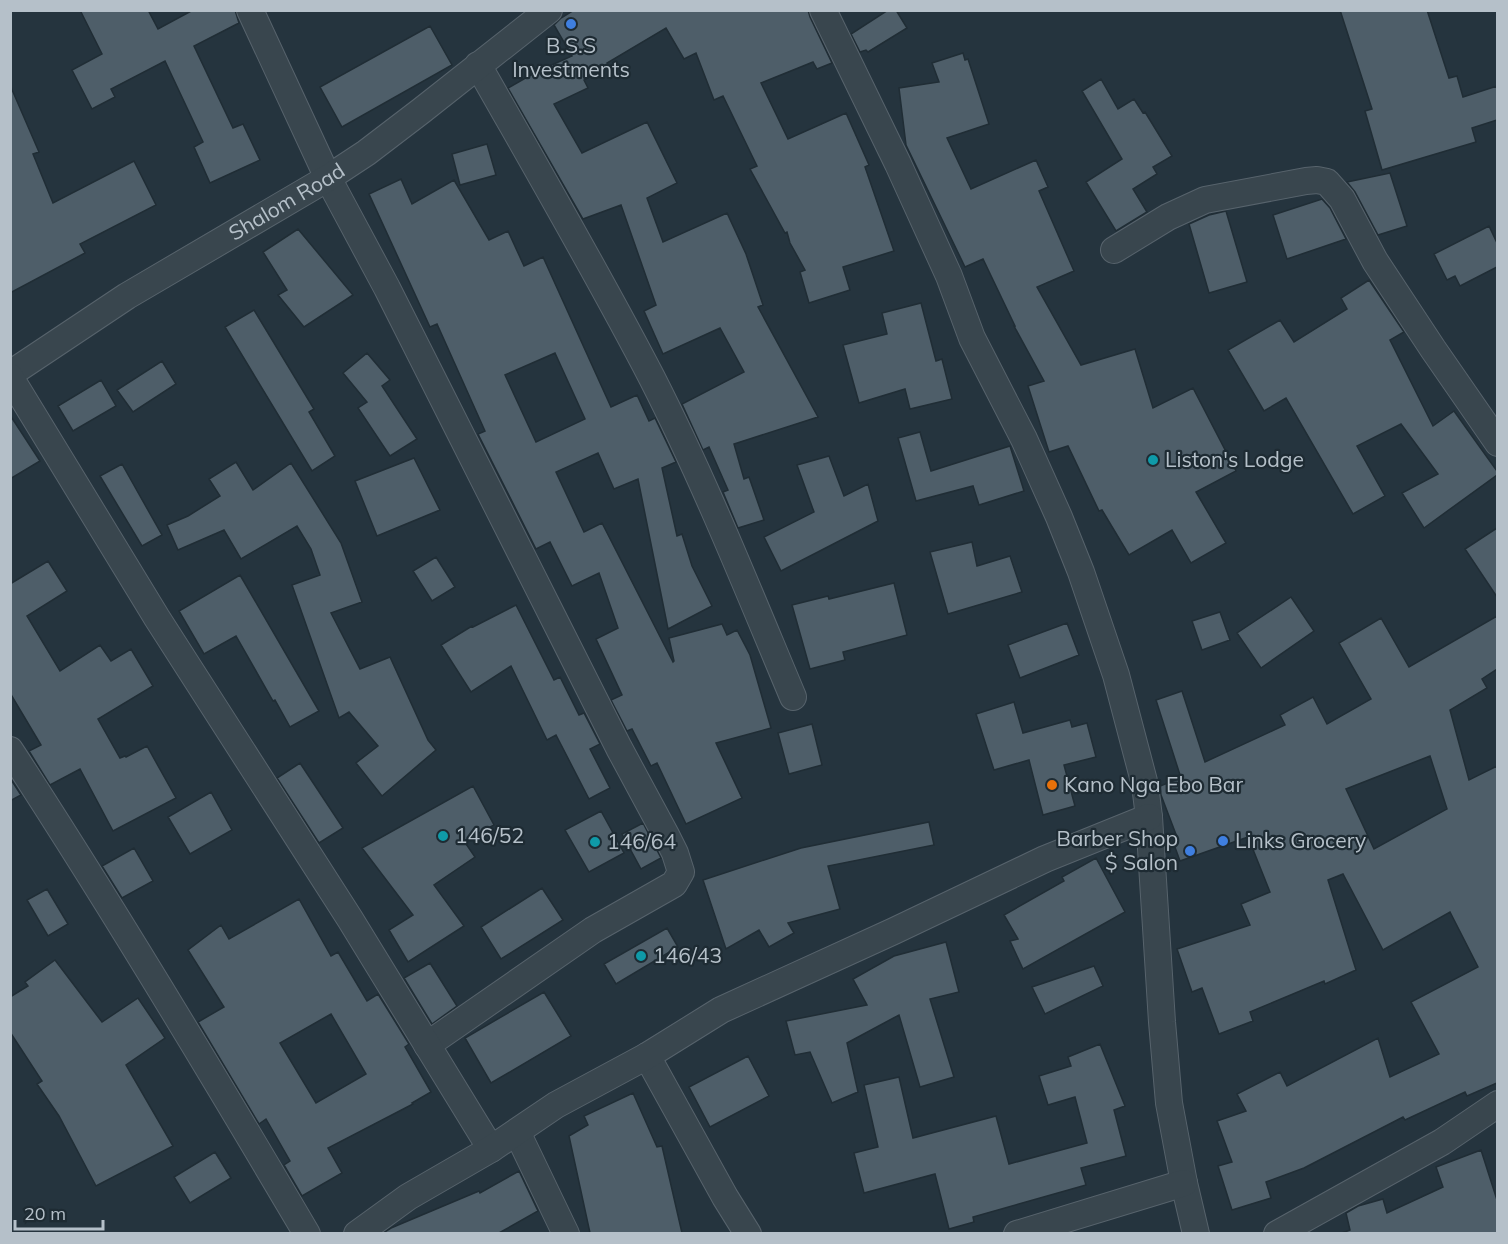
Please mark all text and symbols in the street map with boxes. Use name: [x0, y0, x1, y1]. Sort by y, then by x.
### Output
marker: B.S.S Investments: [564, 17, 578, 31]
place label: B.S.S Investments: [512, 32, 630, 82]
street label: Shalom Road: [224, 157, 349, 246]
place label: Liston's Lodge: [1165, 446, 1304, 472]
marker: Liston's Lodge: [1146, 453, 1160, 467]
place label: Kano Nga Ebo Bar: [1064, 771, 1243, 797]
marker: Kano Nga Ebo Bar: [1045, 778, 1059, 792]
place label: 146/52: [455, 822, 524, 848]
place label: Barber Shop $ Salon: [1056, 825, 1178, 875]
place label: Links Grocery: [1235, 827, 1366, 853]
place label: 146/64: [607, 828, 676, 854]
marker: 146/52: [436, 829, 450, 843]
marker: Links Grocery: [1216, 834, 1230, 848]
marker: 146/64: [588, 835, 602, 849]
marker: Barber Shop $ Salon: [1183, 844, 1197, 858]
place label: 146/43: [653, 942, 722, 968]
marker: 146/43: [634, 949, 648, 963]
scale bar: [15, 1193, 104, 1231]
text: 20 m: [24, 1202, 66, 1225]

